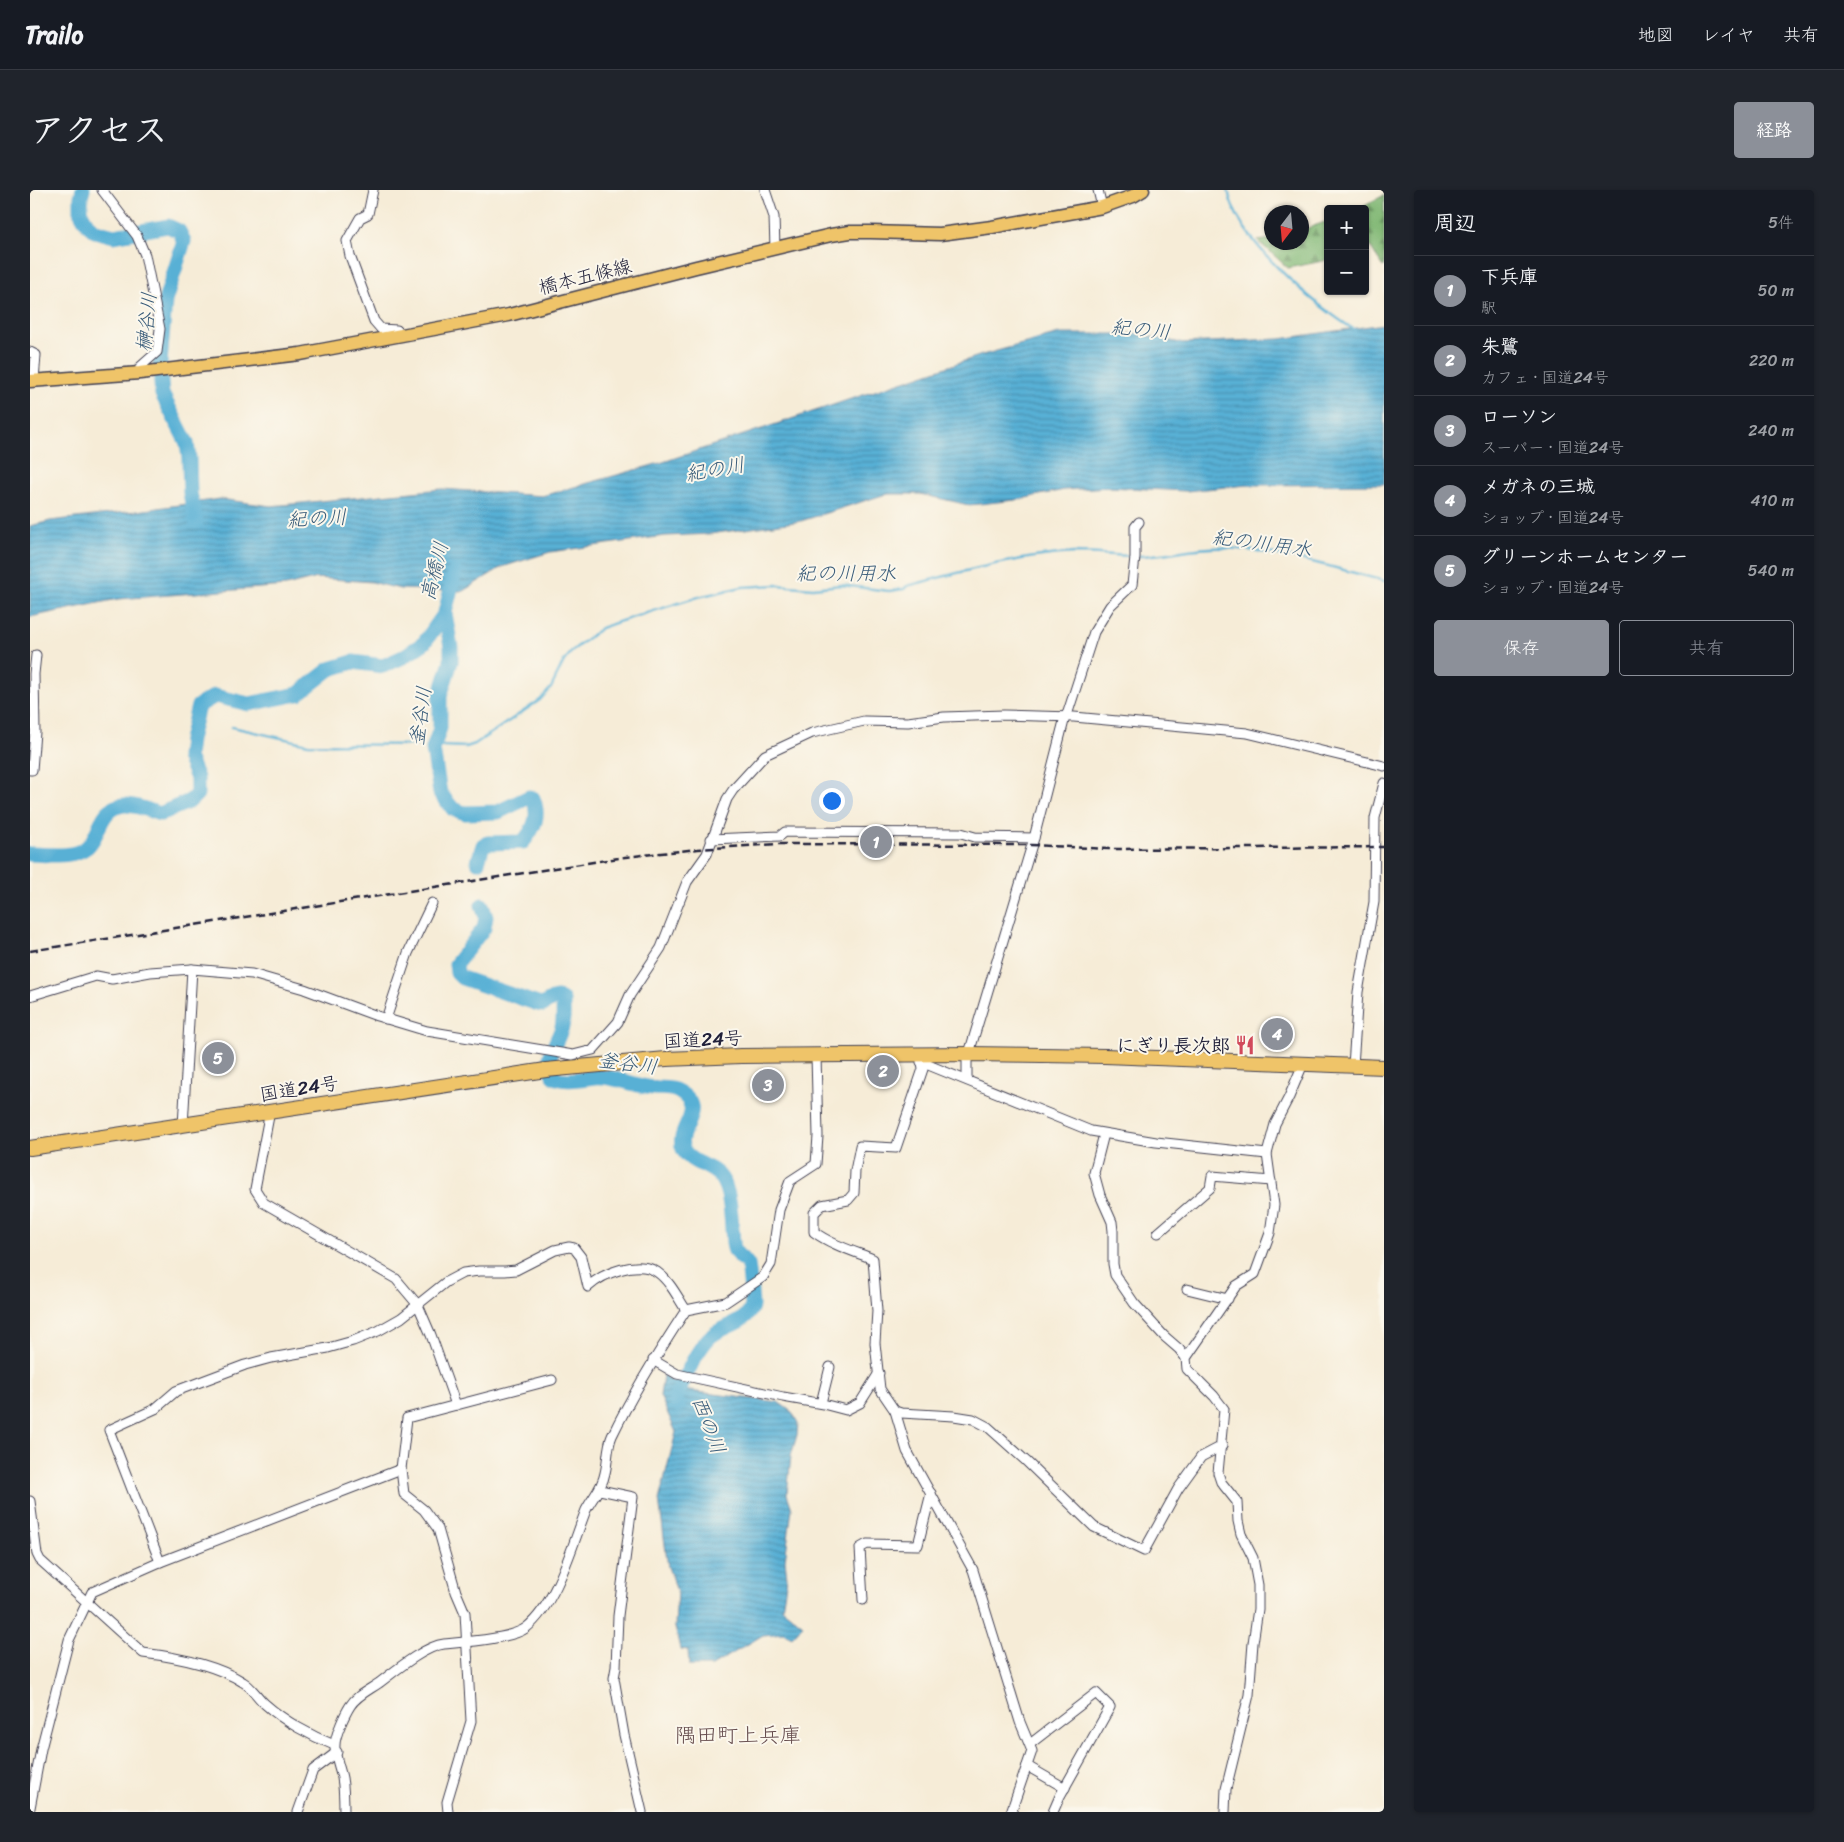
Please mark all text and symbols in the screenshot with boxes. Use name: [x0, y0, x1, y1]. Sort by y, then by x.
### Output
text: Trailo: [25, 14, 83, 56]
text: 地図: [1638, 19, 1674, 51]
text: レイヤ: [1702, 19, 1755, 51]
text: 共有: [1783, 19, 1819, 51]
text: アクセス: [30, 99, 168, 161]
button: 経路: [1734, 102, 1814, 158]
text: 周辺: [1434, 204, 1476, 242]
north arrow: [1264, 205, 1309, 250]
map controls: [1324, 205, 1369, 295]
button: +: [1324, 205, 1369, 250]
text: 5件: [1768, 208, 1794, 237]
street label: 橋本五條線: [535, 249, 635, 304]
button: −: [1324, 250, 1369, 295]
text: 下兵庫: [1481, 260, 1538, 293]
text: 1: [1447, 276, 1453, 305]
text: 50 m: [1758, 276, 1794, 305]
water label: 榊谷川: [126, 290, 167, 354]
text: 駅: [1481, 293, 1497, 322]
water label: 紀の川: [1109, 309, 1173, 350]
text: 朱鷺: [1481, 330, 1519, 363]
text: 2: [1445, 346, 1455, 375]
text: 220 m: [1749, 346, 1794, 375]
text: カフェ · 国道24号: [1481, 363, 1609, 392]
text: ローソン: [1481, 400, 1557, 433]
text: 3: [1446, 416, 1454, 445]
text: 240 m: [1748, 416, 1794, 445]
text: スーパー · 国道24号: [1481, 433, 1624, 462]
water label: 紀の川: [683, 447, 748, 492]
text: メガネの三城: [1481, 470, 1595, 503]
text: 4: [1445, 486, 1455, 515]
text: 410 m: [1751, 486, 1794, 515]
water label: 紀の川: [286, 499, 348, 538]
text: ショップ · 国道24号: [1481, 503, 1624, 532]
water label: 紀の川用水: [1210, 519, 1314, 568]
water label: 高橋川: [410, 538, 459, 604]
text: グリーンホームセンター: [1481, 540, 1688, 573]
water label: 紀の川用水: [796, 556, 896, 591]
text: 5: [1445, 556, 1455, 585]
text: 540 m: [1748, 556, 1794, 585]
text: ショップ · 国道24号: [1481, 573, 1624, 602]
button: 保存: [1434, 620, 1609, 676]
button: 共有: [1619, 620, 1794, 676]
water label: 釜谷川: [399, 684, 442, 748]
your location: [819, 788, 845, 814]
pin: 1: [860, 823, 892, 861]
pin: 4: [1261, 1015, 1293, 1053]
street label: 国道24号: [662, 1021, 744, 1058]
place label: にぎり長次郎: [1116, 1029, 1230, 1062]
restaurant icon: にぎり長次郎: [1234, 1034, 1256, 1056]
pin: 5: [202, 1039, 234, 1077]
water label: 釜谷川: [596, 1042, 660, 1085]
pin: 2: [867, 1052, 899, 1090]
street label: 国道24号: [257, 1066, 341, 1111]
pin: 3: [752, 1066, 784, 1104]
water label: 西の川: [681, 1391, 736, 1459]
district label: 隅田町上兵庫: [675, 1716, 801, 1754]

